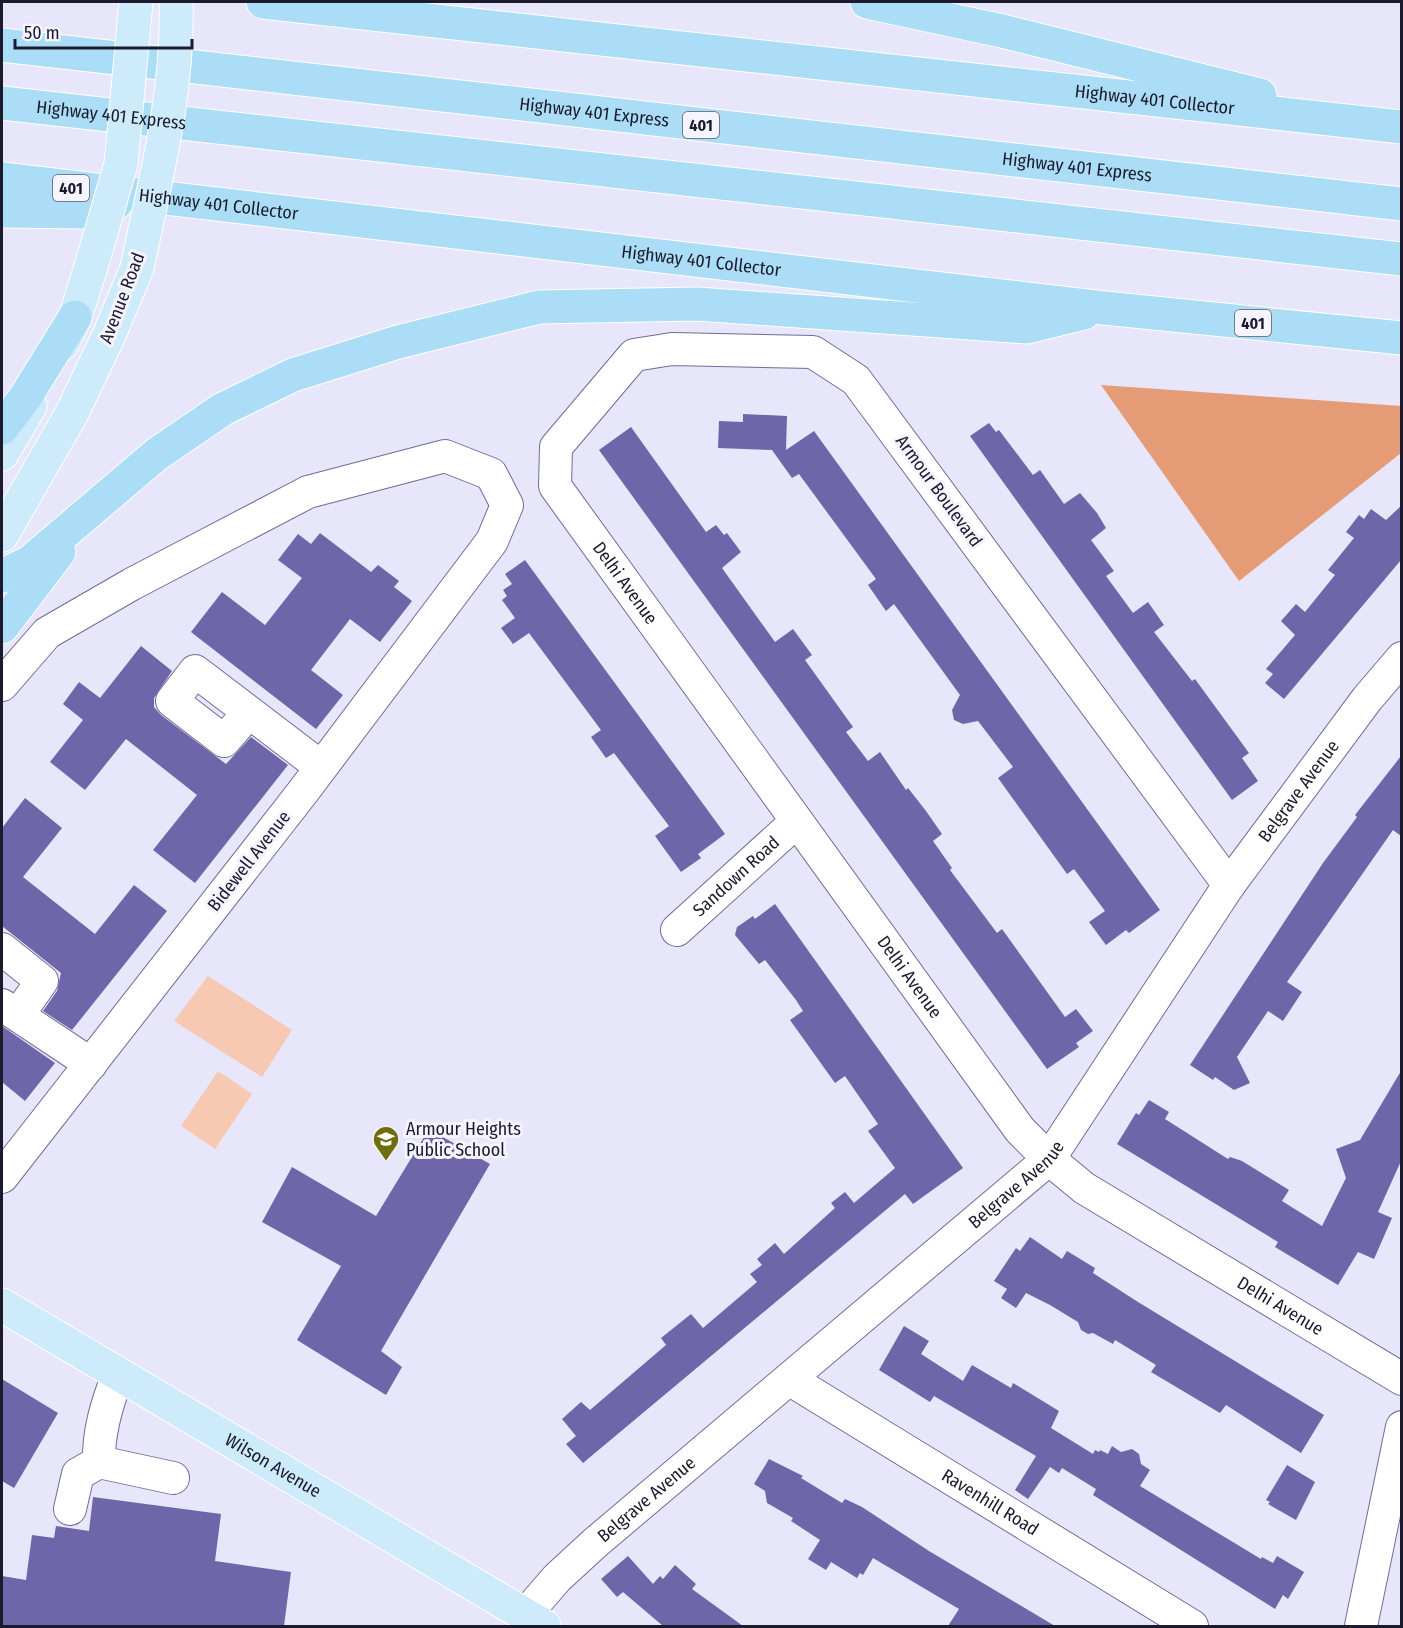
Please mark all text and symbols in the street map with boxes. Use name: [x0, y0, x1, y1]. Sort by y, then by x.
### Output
scale bar: [15, 12, 192, 50]
text: 50 m: [24, 22, 60, 44]
street label: Highway 401 Collector: [1074, 80, 1236, 120]
street label: Highway 401 Express: [518, 93, 671, 132]
street label: Highway 401 Express: [35, 96, 188, 134]
road number: 401: [683, 112, 719, 138]
street label: Highway 401 Express: [1001, 148, 1153, 187]
road number: 401: [53, 175, 89, 201]
street label: Highway 401 Collector: [138, 184, 300, 225]
street label: Highway 401 Collector: [620, 241, 783, 281]
street label: Avenue Road: [95, 249, 149, 347]
road number: 401: [1235, 310, 1271, 336]
street label: Armour Boulevard: [891, 431, 987, 551]
street label: Delhi Avenue: [588, 537, 662, 629]
street label: Belgrave Avenue: [1254, 736, 1344, 846]
street label: Bidewell Avenue: [203, 806, 295, 916]
street label: Sandown Road: [688, 831, 784, 921]
street label: Delhi Avenue: [872, 932, 947, 1023]
place label: Armour Heights Public School: [406, 1118, 521, 1161]
school or university icon: Armour Heights Public School: [371, 1124, 401, 1162]
street label: Belgrave Avenue: [964, 1137, 1069, 1233]
street label: Delhi Avenue: [1233, 1272, 1327, 1340]
street label: Wilson Avenue: [221, 1429, 325, 1503]
street label: Belgrave Avenue: [593, 1452, 700, 1547]
street label: Ravenhill Road: [938, 1464, 1043, 1540]

